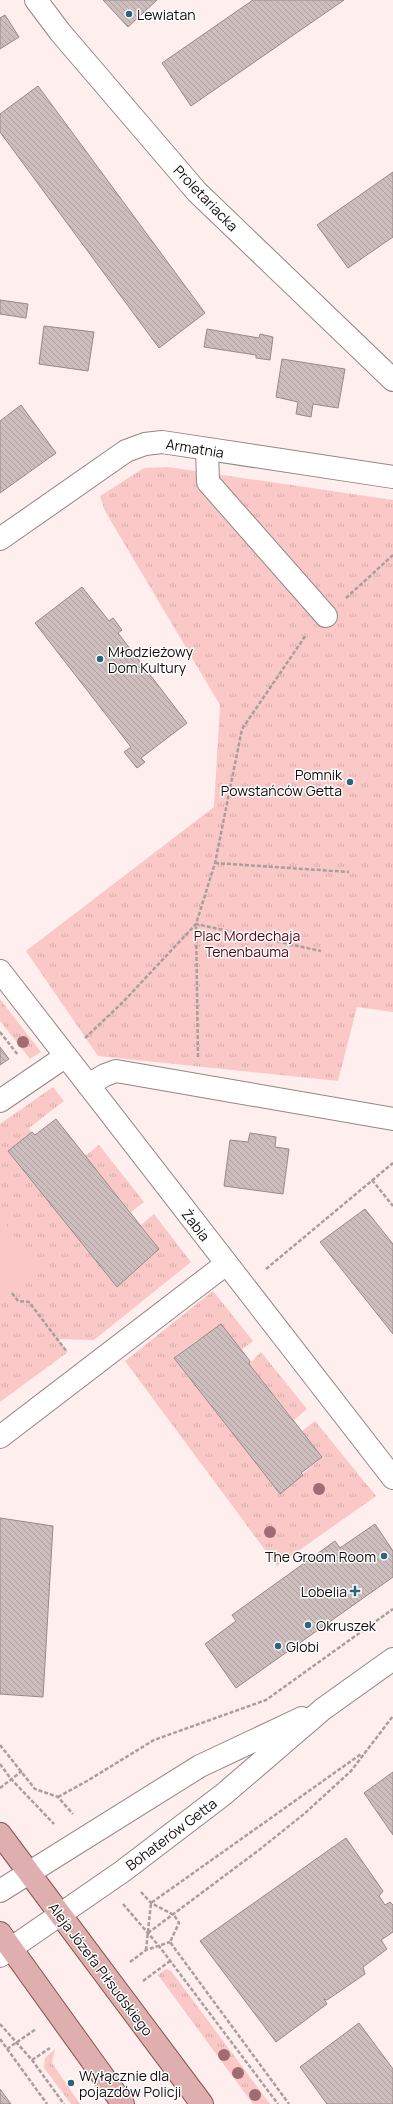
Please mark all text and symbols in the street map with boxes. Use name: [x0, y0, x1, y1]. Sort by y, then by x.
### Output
place label: Lewiatan: [137, 5, 196, 24]
marker: Lewiatan: [124, 9, 134, 19]
street label: Proletariacka: [170, 161, 242, 235]
street label: Armatnia: [165, 434, 225, 462]
place label: Młodzieżowy Dom Kultury: [108, 642, 194, 677]
marker: Młodzieżowy Dom Kultury: [95, 654, 105, 664]
place label: Pomnik Powstańców Getta: [221, 765, 343, 800]
marker: Pomnik Powstańców Getta: [345, 777, 355, 787]
park label: Plac Mordechaja Tenenbauma: [194, 926, 300, 961]
street label: Żabia: [178, 1205, 214, 1245]
place label: The Groom Room: [265, 1547, 376, 1566]
marker: The Groom Room: [379, 1551, 389, 1561]
place label: Lobelia: [301, 1582, 347, 1601]
marker: Lobelia: [350, 1586, 360, 1596]
place label: Okruszek: [316, 1616, 377, 1635]
marker: Okruszek: [303, 1620, 313, 1630]
place label: Globi: [286, 1637, 319, 1656]
marker: Globi: [273, 1641, 283, 1651]
street label: Bohaterów Getta: [122, 1794, 220, 1874]
street label: Aleja Józefa Piłsudskiego: [45, 1898, 157, 2040]
place label: Wyłącznie dla pojazdów Policji: [79, 2066, 181, 2101]
marker: Wyłącznie dla pojazdów Policji: [66, 2078, 76, 2088]

